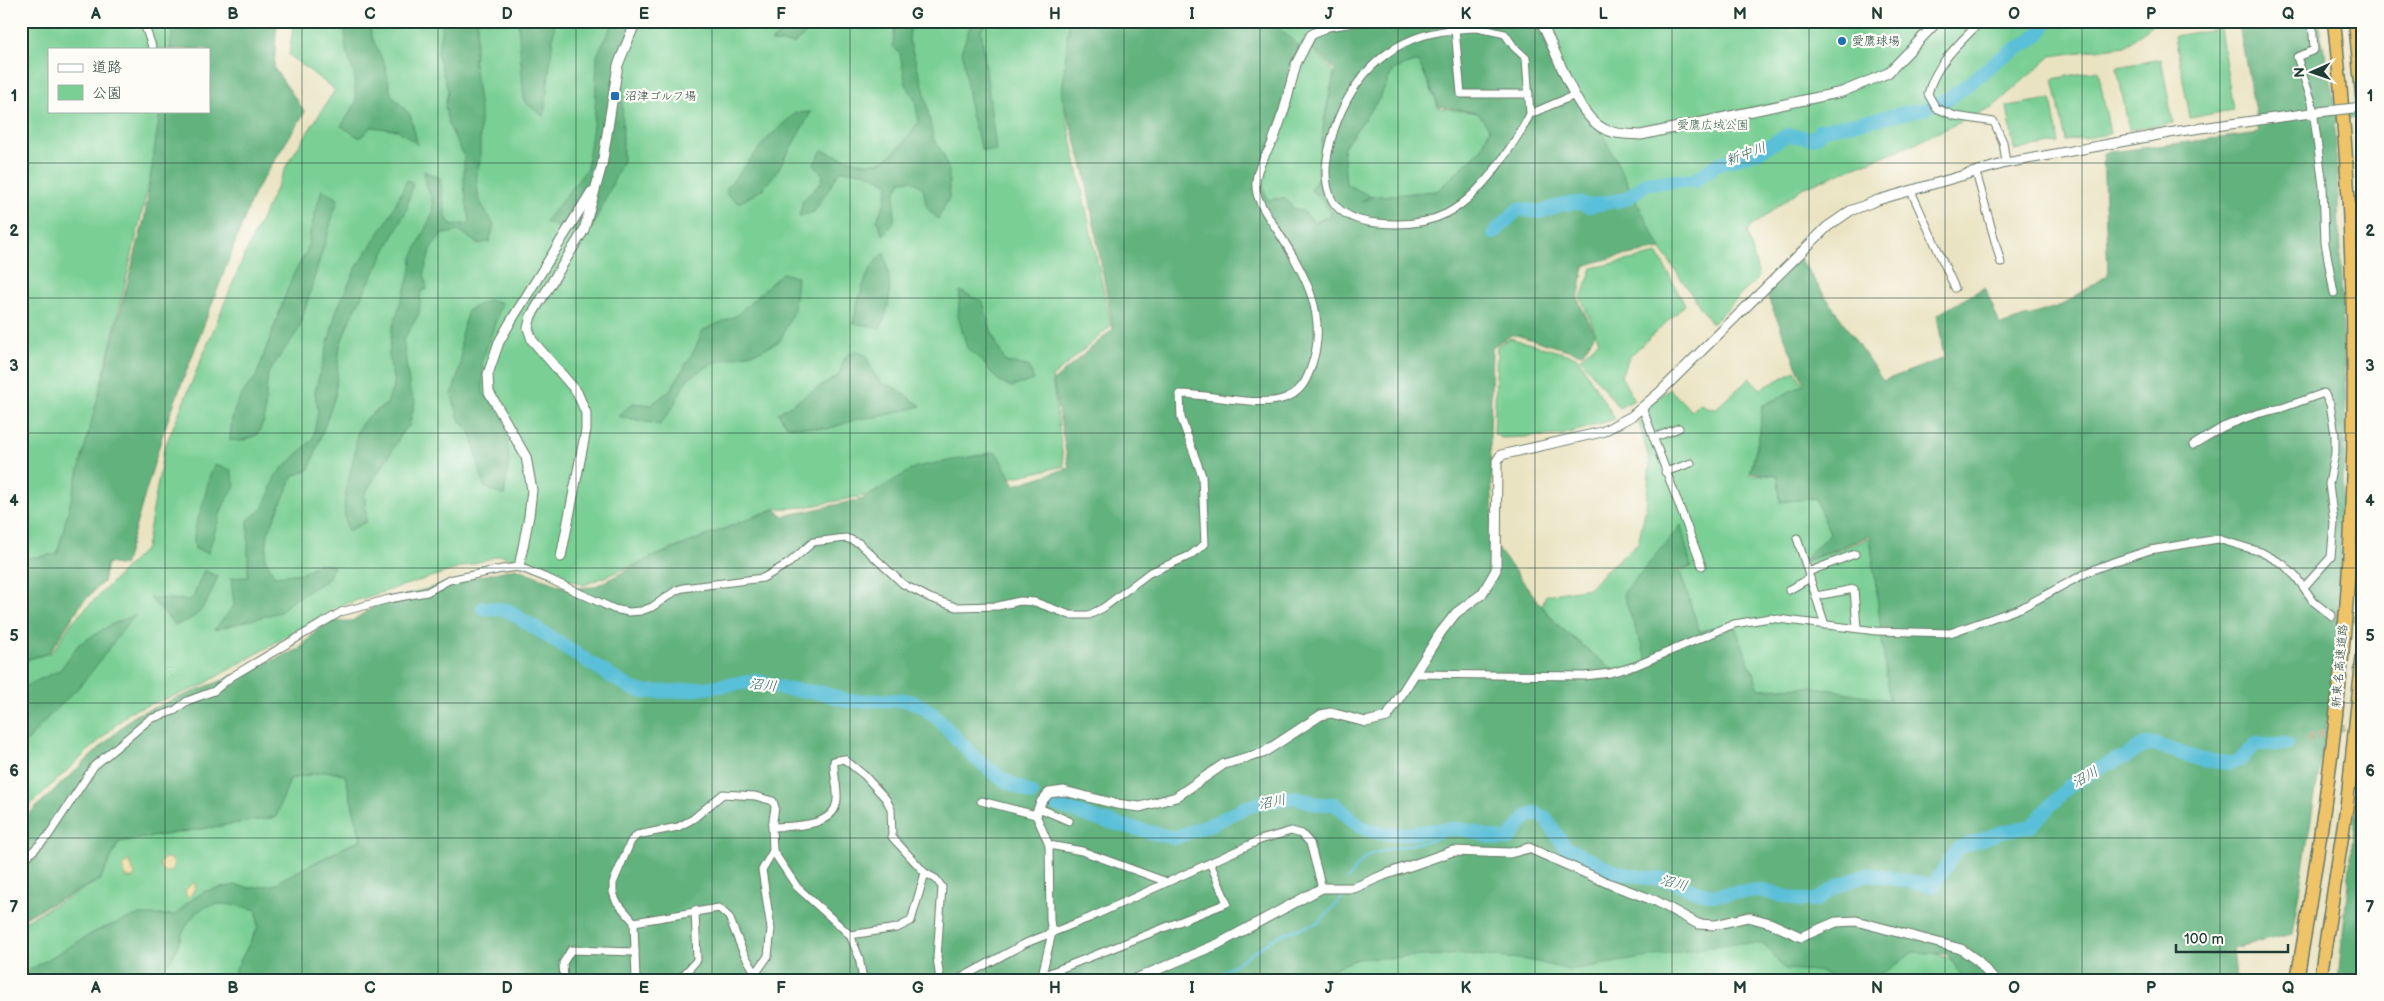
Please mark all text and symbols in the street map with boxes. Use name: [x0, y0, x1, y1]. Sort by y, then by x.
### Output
text: A: [90, 5, 101, 24]
text: B: [227, 5, 239, 24]
text: C: [364, 5, 376, 24]
text: D: [501, 5, 513, 24]
text: E: [639, 5, 649, 24]
text: F: [776, 5, 786, 24]
text: G: [912, 5, 924, 24]
text: H: [1049, 5, 1061, 24]
text: I: [1189, 5, 1195, 24]
text: J: [1325, 5, 1334, 24]
text: K: [1461, 5, 1472, 24]
text: L: [1598, 5, 1608, 24]
text: M: [1733, 5, 1747, 24]
text: N: [1871, 5, 1883, 24]
text: O: [2008, 5, 2020, 24]
text: P: [2146, 5, 2156, 24]
text: Q: [2282, 5, 2294, 24]
place label: 愛鷹球場: [1852, 34, 1900, 49]
marker: 愛鷹球場: [1836, 35, 1848, 47]
legend: [48, 48, 210, 112]
north arrow: [2286, 48, 2336, 98]
text: 道路: [92, 58, 122, 77]
text: N: [2291, 67, 2308, 78]
text: 公園: [92, 84, 122, 103]
text: 1: [11, 87, 17, 106]
text: 1: [2367, 87, 2373, 106]
place label: 沼津ゴルフ場: [625, 89, 697, 104]
marker: 沼津ゴルフ場: [609, 90, 621, 102]
park label: 愛鷹広域公園: [1677, 118, 1749, 133]
water label: 新中川: [1723, 139, 1769, 169]
text: 2: [9, 222, 19, 241]
text: 2: [2365, 222, 2375, 241]
text: 3: [9, 357, 19, 376]
text: 3: [2365, 357, 2375, 376]
text: 4: [9, 492, 19, 511]
text: 4: [2365, 492, 2375, 511]
street label: 新東名高速道路: [2329, 623, 2351, 709]
text: 5: [9, 627, 19, 646]
text: 5: [2365, 627, 2375, 646]
water label: 沼川: [748, 675, 778, 695]
text: 6: [9, 762, 19, 781]
text: 6: [2365, 762, 2375, 781]
water label: 沼川: [2069, 763, 2101, 791]
water label: 沼川: [1257, 791, 1287, 813]
water label: 沼川: [1658, 871, 1690, 895]
text: 7: [10, 898, 19, 917]
text: 7: [2366, 898, 2375, 917]
scale bar: [2176, 921, 2289, 953]
text: 100 m: [2184, 930, 2224, 949]
text: A: [90, 979, 101, 998]
text: B: [227, 979, 239, 998]
text: C: [364, 979, 376, 998]
text: D: [501, 979, 513, 998]
text: E: [639, 979, 649, 998]
text: F: [776, 979, 786, 998]
text: G: [912, 979, 924, 998]
text: H: [1049, 979, 1061, 998]
text: I: [1189, 979, 1195, 998]
text: J: [1325, 979, 1334, 998]
text: K: [1461, 979, 1472, 998]
text: L: [1598, 979, 1608, 998]
text: M: [1733, 979, 1747, 998]
text: N: [1871, 979, 1883, 998]
text: O: [2008, 979, 2020, 998]
text: P: [2146, 979, 2156, 998]
text: Q: [2282, 979, 2294, 998]

